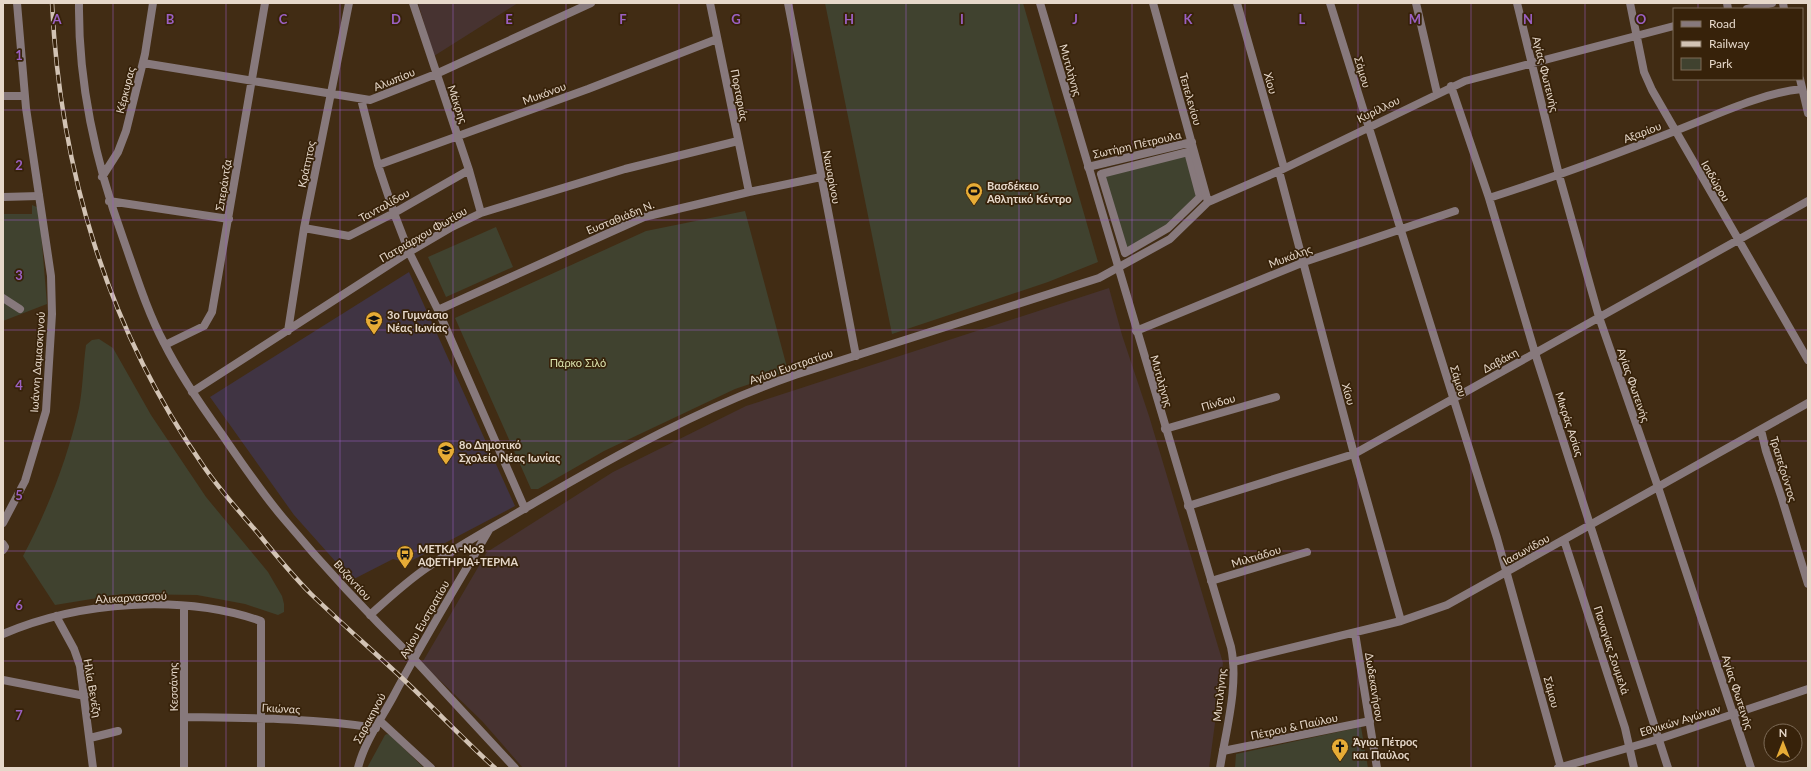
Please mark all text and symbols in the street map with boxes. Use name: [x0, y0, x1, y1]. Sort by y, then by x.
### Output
legend: [1673, 8, 1803, 80]
text: A: [51, 11, 62, 27]
text: B: [166, 11, 175, 27]
text: C: [279, 11, 288, 27]
text: D: [391, 11, 401, 27]
text: E: [505, 11, 513, 27]
text: F: [619, 11, 627, 27]
text: G: [731, 11, 741, 27]
text: H: [844, 11, 854, 27]
text: I: [960, 11, 964, 27]
text: J: [1072, 11, 1078, 27]
text: K: [1184, 11, 1194, 27]
text: L: [1299, 11, 1306, 27]
text: M: [1409, 11, 1421, 27]
text: N: [1523, 11, 1533, 27]
text: O: [1636, 11, 1647, 27]
text: Road: [1709, 16, 1736, 31]
street label: Αγίας Φωτεινής: [1530, 35, 1562, 113]
text: Railway: [1709, 36, 1750, 51]
street label: Μυτιλήνης: [1057, 42, 1085, 98]
text: 1: [15, 47, 23, 63]
street label: Σάμου: [1352, 55, 1374, 89]
text: Park: [1709, 56, 1733, 71]
street label: Κέρκυρας: [113, 65, 137, 115]
street label: Αλωπίου: [371, 65, 417, 93]
street label: Πορταριάς: [729, 68, 751, 122]
street label: Τεπελενίου: [1177, 71, 1205, 127]
street label: Χίου: [1262, 71, 1280, 95]
street label: Μυκόνου: [520, 79, 568, 107]
street label: Μάκρης: [445, 83, 471, 125]
street label: Κυρίλλου: [1354, 93, 1402, 125]
street label: Αξαρίου: [1621, 119, 1663, 145]
street label: Σωτήρη Πέτρουλα: [1091, 127, 1183, 161]
street label: Κράτητος: [295, 139, 317, 189]
street label: Ναυαρίνου: [820, 149, 844, 205]
text: 2: [15, 157, 23, 173]
street label: Σπεράντζα: [213, 158, 235, 212]
street label: Ισιδώρου: [1699, 158, 1733, 204]
place label: Βασδέκειο Αθλητικό Κέντρο: [986, 179, 1072, 205]
sports icon: Βασδέκειο Αθλητικό Κέντρο: [964, 181, 984, 206]
street label: Τανταλίδου: [356, 186, 412, 224]
street label: Ευσταθιάδη Ν.: [584, 197, 656, 237]
street label: Πατριάρχου Φωτίου: [377, 204, 469, 264]
street label: Μυκάλης: [1266, 242, 1314, 270]
text: 3: [15, 267, 23, 283]
place label: 3ο Γυμνάσιο Νέας Ιωνίας: [387, 308, 448, 334]
school or university icon: 3ο Γυμνάσιο Νέας Ιωνίας: [364, 310, 384, 335]
street label: Ιωάννη Δαμασκηνού: [27, 311, 47, 413]
street label: Δαβάκη: [1480, 345, 1520, 375]
street label: Αγίου Ευστρατίου: [747, 346, 835, 386]
street label: Αγίας Φωτεινής: [1615, 346, 1653, 424]
street label: Μυτιλήνης: [1148, 353, 1176, 409]
park label: Πάρκο Σιλό: [550, 356, 606, 369]
street label: Σάμου: [1448, 364, 1470, 398]
text: 4: [15, 377, 23, 393]
street label: Χίου: [1340, 382, 1358, 406]
street label: Μικράς Ασίας: [1553, 390, 1587, 458]
street label: Πίνδου: [1199, 391, 1237, 413]
street label: Τραπεζούντος: [1767, 435, 1800, 504]
place label: 8ο Δημοτικό Σχολείο Νέας Ιωνίας: [459, 438, 561, 464]
school or university icon: 8ο Δημοτικό Σχολείο Νέας Ιωνίας: [436, 440, 456, 465]
text: 5: [15, 487, 23, 503]
street label: Ιασωνίδου: [1500, 531, 1552, 567]
place label: ΜΕΤΚΑ -Νο3 ΑΦΕΤΗΡΙΑ+ΤΕΡΜΑ: [417, 542, 518, 568]
street label: Μιλτιάδου: [1230, 542, 1282, 570]
bus stop icon: ΜΕΤΚΑ -Νο3 ΑΦΕΤΗΡΙΑ+ΤΕΡΜΑ: [395, 544, 415, 569]
street label: Βυζαντίου: [331, 557, 374, 603]
street label: Αγίου Ευστρατίου: [396, 578, 452, 660]
street label: Αλικαρνασσού: [95, 589, 167, 605]
text: 6: [15, 597, 23, 613]
street label: Παναγίας Σουμελά: [1592, 604, 1633, 696]
street label: Δωδεκανήσου: [1363, 652, 1387, 722]
street label: Αγίας Φωτεινής: [1720, 653, 1756, 731]
street label: Ηλία Βενέζη: [80, 658, 105, 719]
street label: Κεσσάνης: [166, 663, 180, 711]
street label: Μυτιλήνης: [1210, 668, 1228, 722]
street label: Σάμου: [1542, 675, 1562, 709]
street label: Σαρακηνού: [350, 690, 388, 746]
street label: Γκιώνας: [261, 700, 301, 716]
street label: Εθνικών Αγώνων: [1638, 701, 1722, 738]
text: 7: [15, 707, 23, 723]
street label: Πέτρου & Παύλου: [1249, 710, 1339, 742]
north arrow: [1763, 723, 1803, 763]
text: N: [1779, 726, 1787, 739]
place label: Άγιοι Πέτρος και Παύλος: [1352, 735, 1418, 761]
church icon: Άγιοι Πέτρος και Παύλος: [1330, 737, 1350, 762]

